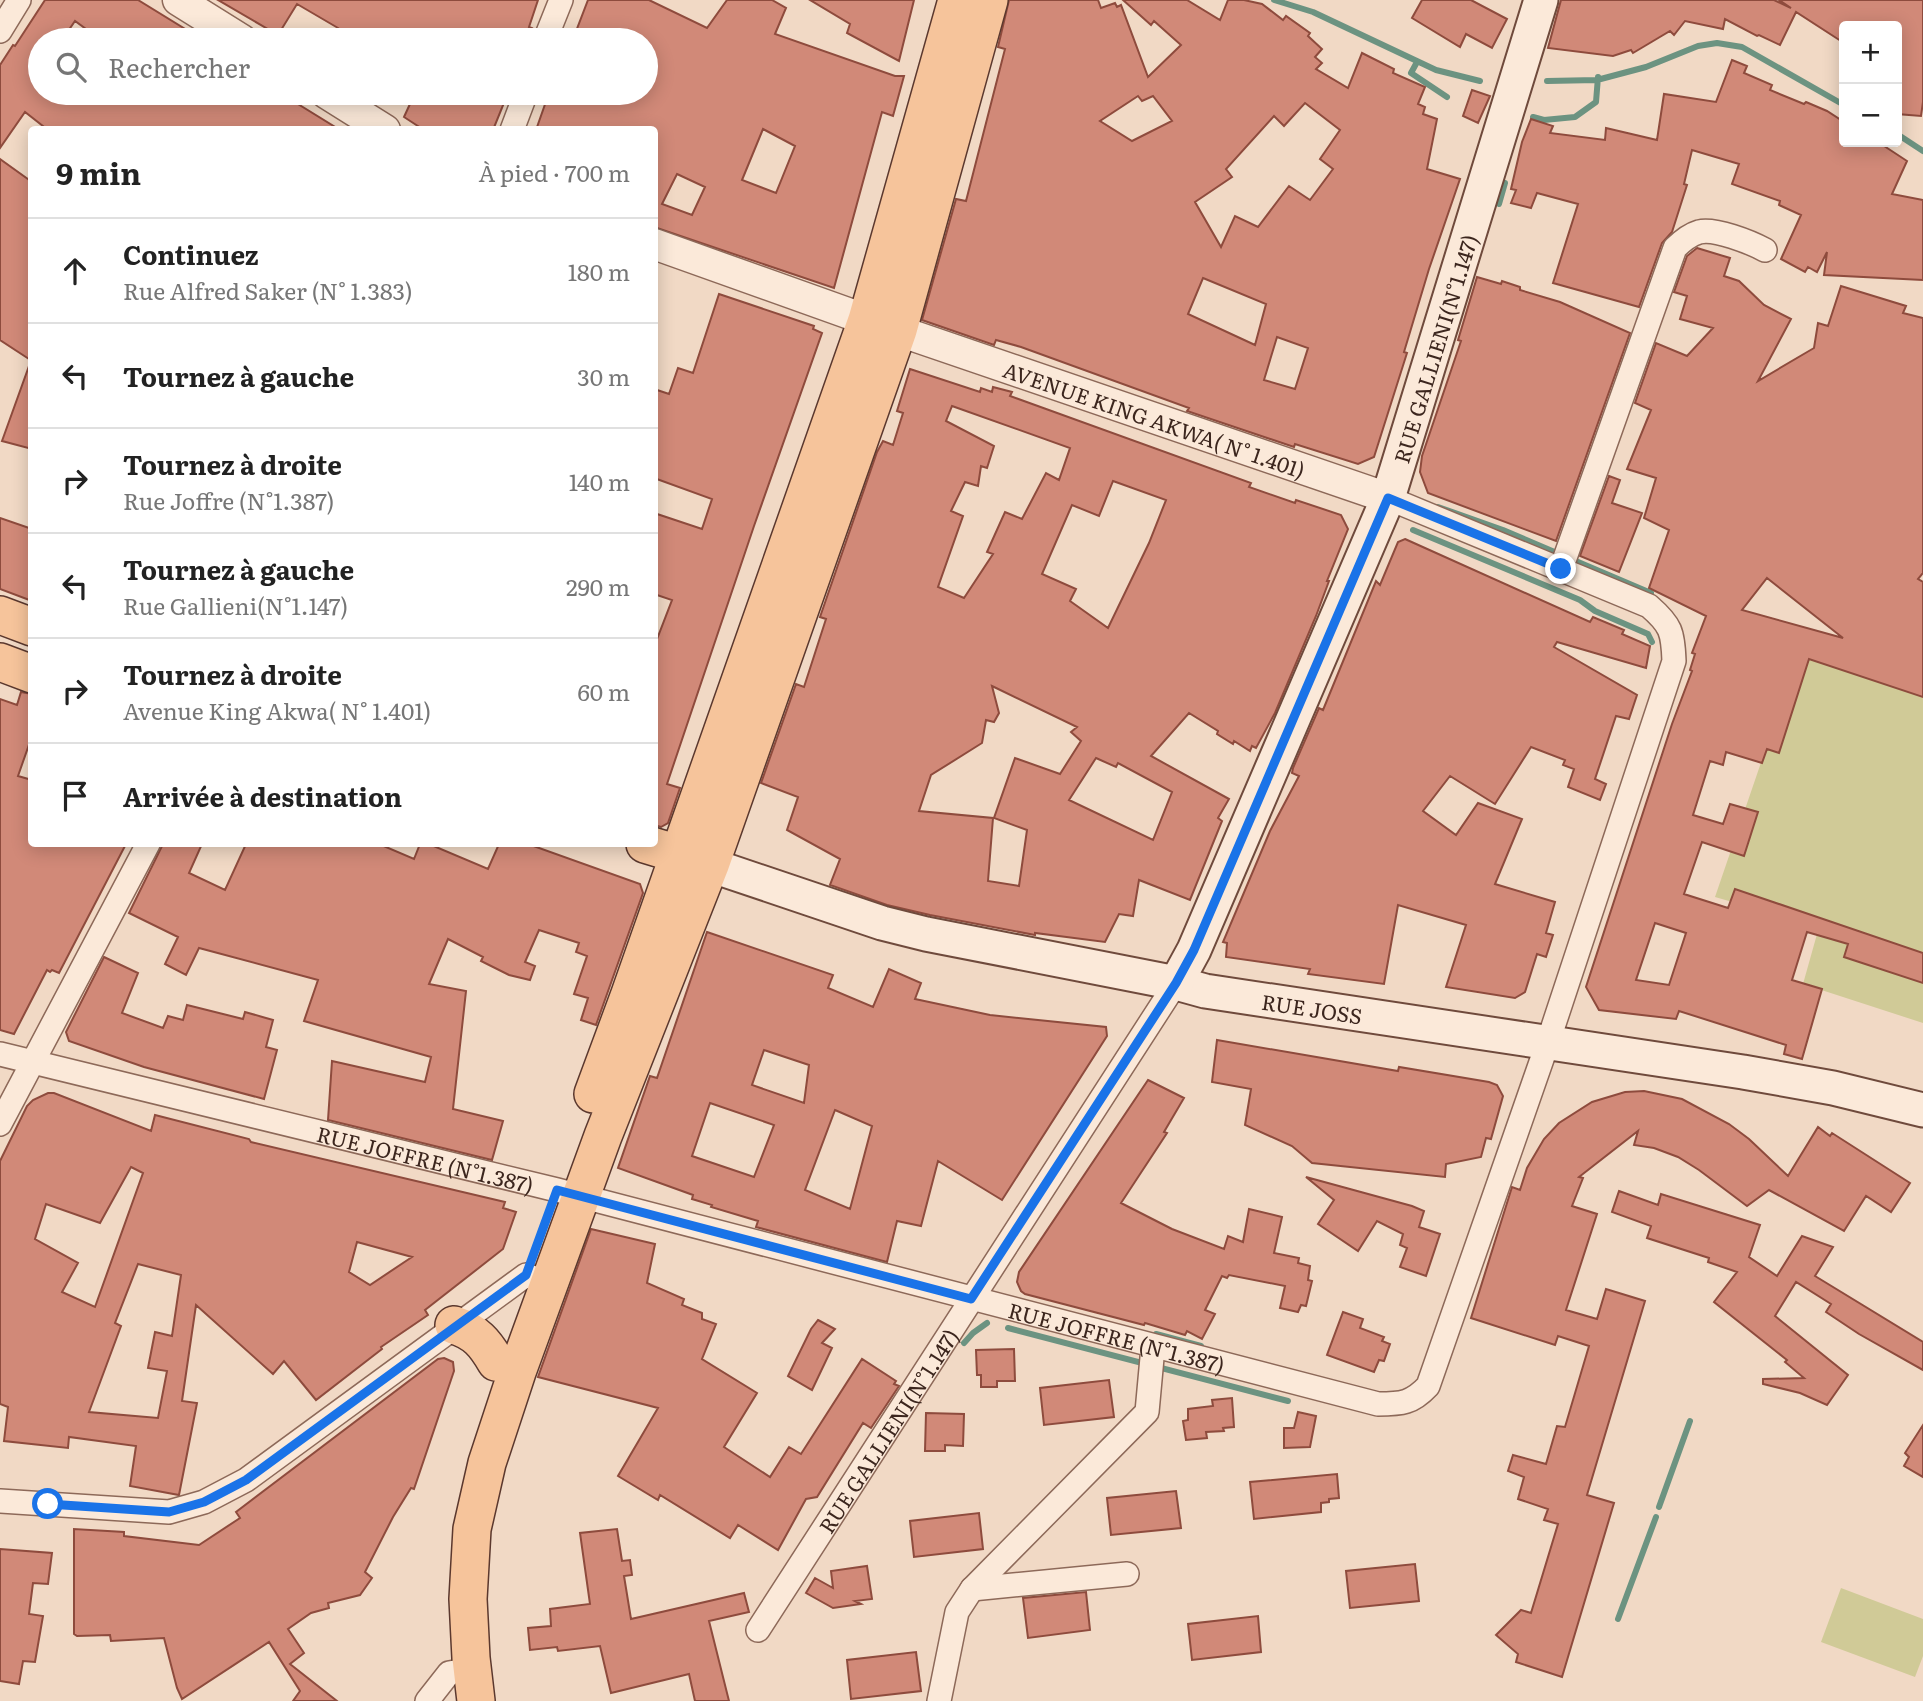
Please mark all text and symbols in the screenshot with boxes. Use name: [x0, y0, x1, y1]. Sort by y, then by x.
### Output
map controls: [1839, 21, 1902, 147]
button: +: [1839, 21, 1902, 84]
search box: [28, 28, 658, 105]
text: Rechercher: [108, 47, 250, 86]
icon: search: [52, 48, 90, 86]
button: −: [1839, 84, 1902, 147]
text: 9 min: [56, 150, 141, 194]
text: À pied · 700 m: [479, 155, 630, 189]
street label: RUE GALLIENI(N°1.147): [1384, 230, 1484, 467]
text: Continuez: [123, 234, 259, 273]
icon: ahead: [56, 252, 94, 290]
text: 180 m: [568, 254, 630, 288]
text: Rue Alfred Saker (N° 1.383): [123, 273, 413, 307]
street label: AVENUE KING AKWA( N° 1.401): [1000, 352, 1309, 484]
text: Tournez à gauche: [123, 356, 354, 395]
icon: left: [56, 357, 94, 395]
text: 30 m: [577, 359, 630, 393]
text: Tournez à droite: [123, 444, 342, 483]
icon: right: [56, 462, 94, 500]
text: 140 m: [569, 464, 630, 498]
text: Rue Joffre (N°1.387): [123, 483, 334, 517]
text: Tournez à gauche: [123, 549, 354, 588]
route end: [1545, 553, 1576, 584]
icon: left: [56, 567, 94, 605]
text: 290 m: [566, 569, 630, 603]
text: Rue Gallieni(N°1.147): [123, 588, 348, 622]
text: Tournez à droite: [123, 654, 342, 693]
icon: right: [56, 672, 94, 710]
text: 60 m: [577, 674, 630, 708]
text: Avenue King Akwa( N° 1.401): [123, 693, 431, 727]
text: Arrivée à destination: [123, 776, 402, 815]
icon: arrive: [56, 777, 94, 815]
street label: RUE JOSS: [1260, 984, 1365, 1030]
street label: RUE JOFFRE (N°1.387): [314, 1116, 537, 1199]
street label: RUE JOFFRE (N°1.387): [1005, 1293, 1228, 1379]
street label: RUE GALLIENI(N°1.147): [810, 1322, 965, 1538]
route start: [32, 1488, 63, 1519]

